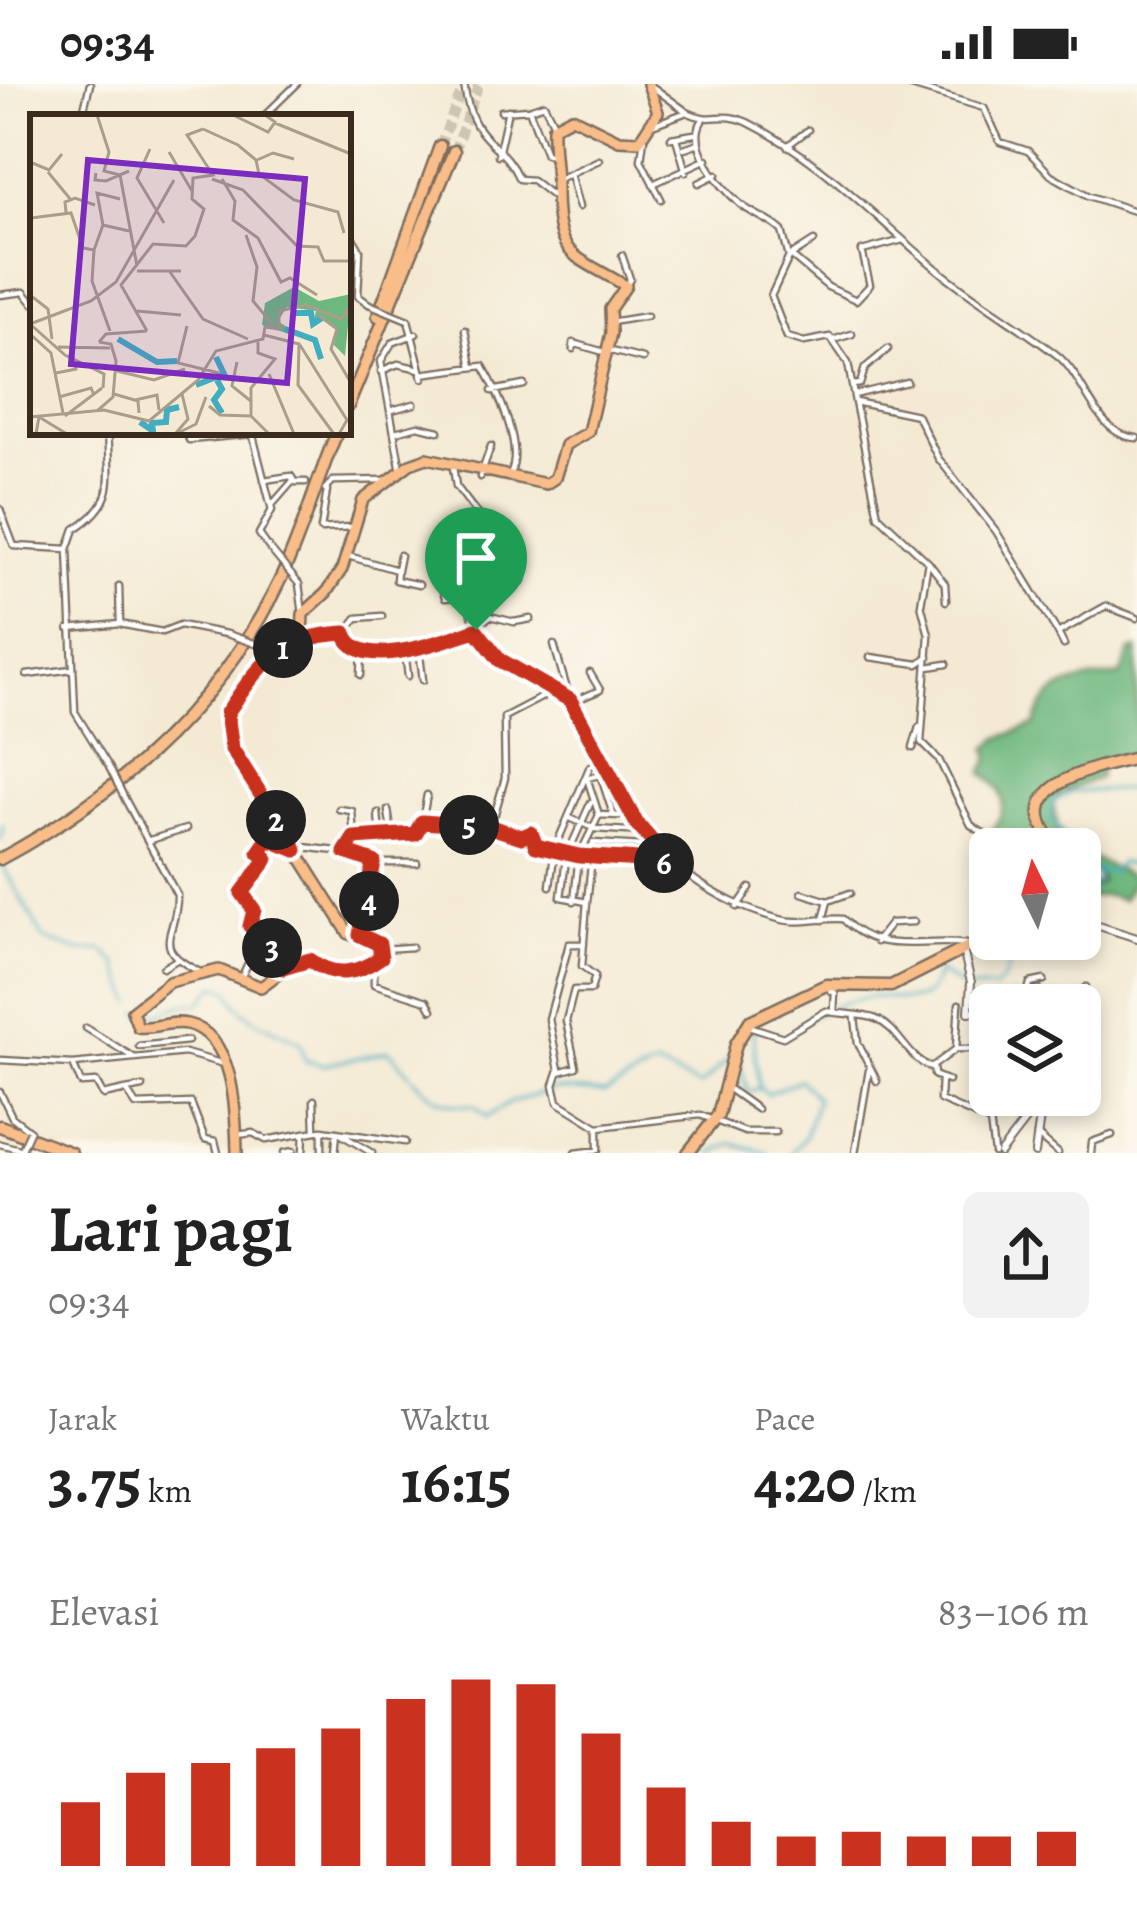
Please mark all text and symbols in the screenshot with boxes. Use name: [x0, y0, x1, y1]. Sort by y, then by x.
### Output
text: 09:34: [60, 11, 155, 73]
inset map: [30, 114, 351, 435]
pin: [425, 507, 527, 630]
icon: arrive: [443, 525, 509, 591]
pin: 1: [253, 618, 313, 678]
text: 1: [277, 625, 289, 670]
pin: 2: [246, 790, 306, 850]
pin: 5: [439, 795, 499, 855]
text: 2: [268, 797, 284, 842]
text: 5: [462, 802, 476, 847]
north arrow: [969, 828, 1101, 960]
map controls: [969, 828, 1101, 1116]
pin: 6: [634, 833, 694, 893]
text: 6: [656, 840, 672, 885]
pin: 4: [339, 871, 399, 931]
text: 4: [361, 878, 377, 923]
pin: 3: [242, 918, 302, 978]
text: 3: [265, 925, 279, 970]
button: layers: [969, 984, 1101, 1116]
text: Lari pagi: [48, 1184, 293, 1274]
button: share: [963, 1192, 1089, 1318]
text: 09:34: [48, 1274, 130, 1327]
text: Jarak: [48, 1396, 117, 1441]
text: Waktu: [401, 1396, 490, 1441]
text: Pace: [754, 1396, 815, 1441]
text: 3.75: [48, 1441, 142, 1523]
text: 16:15: [401, 1441, 512, 1523]
text: 4:20: [754, 1441, 856, 1523]
text: km: [142, 1468, 192, 1513]
text: /km: [856, 1468, 917, 1513]
text: Elevasi: [48, 1585, 160, 1638]
text: 83–106 m: [938, 1585, 1089, 1638]

